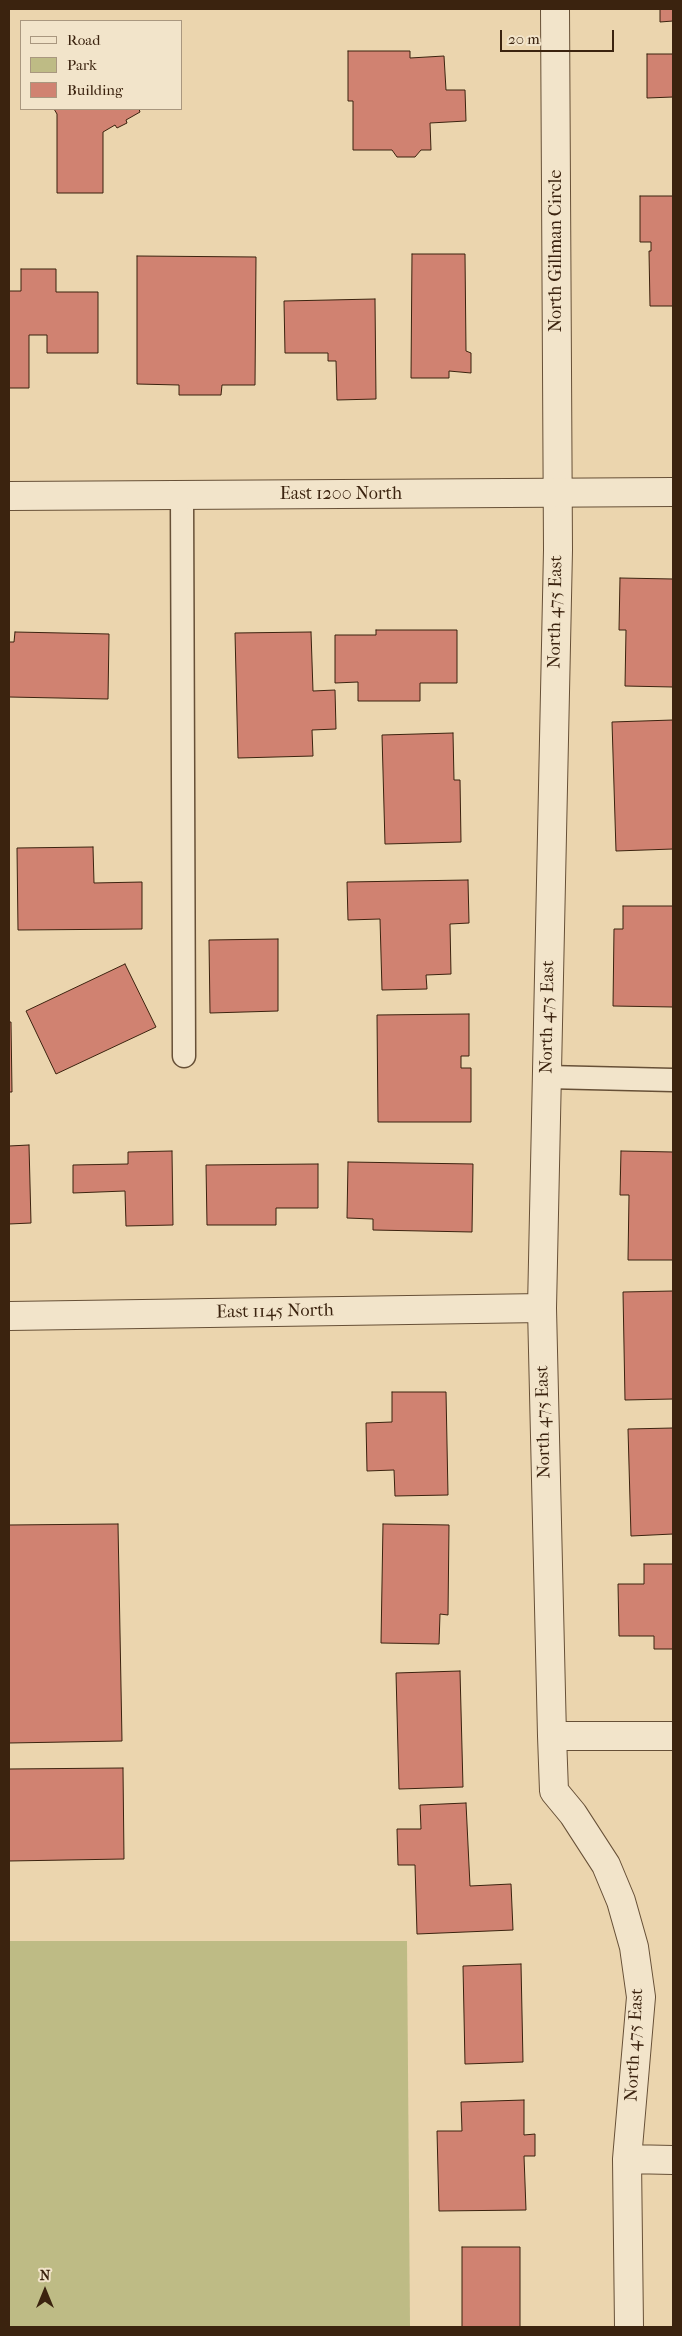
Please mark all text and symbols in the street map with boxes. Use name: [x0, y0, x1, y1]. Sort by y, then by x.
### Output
legend: [20, 20, 182, 110]
scale bar: [502, 20, 616, 52]
text: 20 m: [508, 30, 540, 48]
text: Road: [67, 31, 100, 49]
text: Park: [67, 56, 97, 74]
text: Building: [67, 81, 123, 99]
street label: North Gillman Circle: [546, 170, 568, 332]
street label: East 1200 North: [280, 484, 402, 506]
street label: North 475 East: [544, 555, 568, 669]
street label: North 475 East: [536, 960, 560, 1074]
street label: East 1145 North: [216, 1300, 334, 1324]
street label: North 475 East: [532, 1365, 556, 1479]
street label: North 475 East: [621, 1988, 649, 2102]
north arrow: [20, 2266, 70, 2316]
text: N: [40, 2267, 50, 2284]

